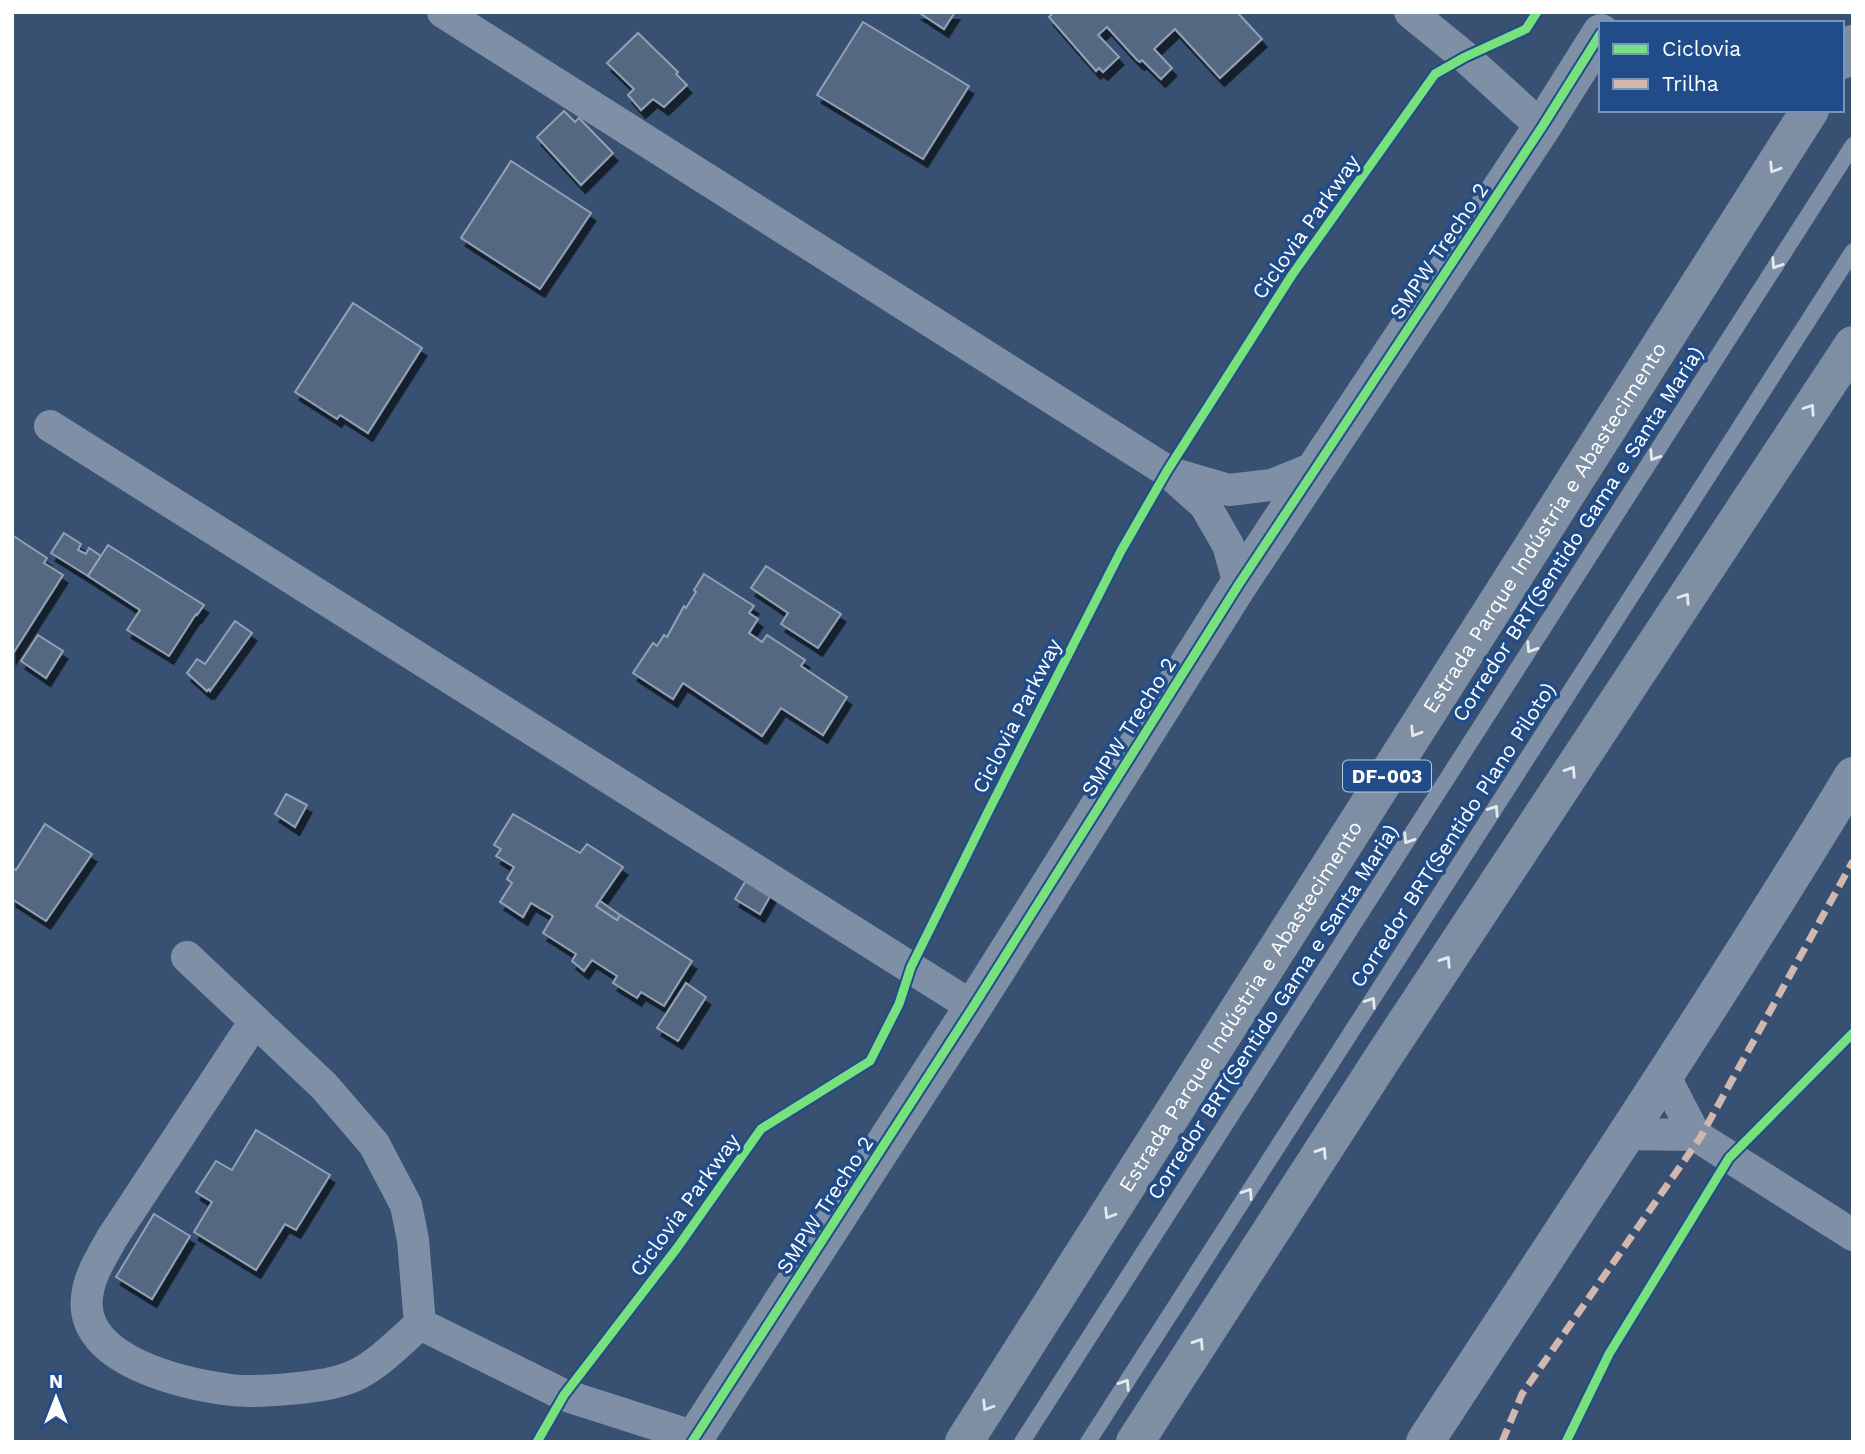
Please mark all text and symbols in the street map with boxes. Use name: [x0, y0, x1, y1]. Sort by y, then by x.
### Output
legend: [1599, 21, 1844, 112]
text: Ciclovia: [1662, 36, 1741, 61]
text: Trilha: [1662, 71, 1719, 96]
street label: Ciclovia Parkway: [1246, 150, 1365, 304]
one-way arrow: [1769, 160, 1782, 173]
street label: SMPW Trecho 2: [1384, 178, 1493, 324]
one-way arrow: [1772, 257, 1785, 270]
street label: Estrada Parque Indústria e Abastecimento: [1417, 337, 1671, 718]
street label: Corredor BRT(Sentido Gama e Santa Maria): [1447, 341, 1708, 726]
one-way arrow: [1802, 404, 1815, 417]
one-way arrow: [1649, 448, 1662, 461]
one-way arrow: [1676, 593, 1689, 606]
street label: Ciclovia Parkway: [967, 634, 1066, 797]
one-way arrow: [1526, 640, 1539, 653]
street label: SMPW Trecho 2: [1076, 653, 1181, 801]
street label: Corredor BRT(Sentido Plano Piloto): [1345, 678, 1561, 992]
one-way arrow: [1411, 724, 1424, 737]
road number: DF-003: [1343, 761, 1431, 792]
one-way arrow: [1563, 766, 1575, 779]
one-way arrow: [1485, 805, 1498, 818]
street label: Estrada Parque Indústria e Abastecimento: [1113, 816, 1367, 1196]
street label: Corredor BRT(Sentido Gama e Santa Maria): [1142, 819, 1403, 1204]
one-way arrow: [1404, 831, 1417, 844]
one-way arrow: [1438, 956, 1450, 969]
one-way arrow: [1362, 996, 1375, 1009]
street label: Ciclovia Parkway: [624, 1128, 745, 1281]
street label: SMPW Trecho 2: [771, 1131, 878, 1278]
one-way arrow: [1313, 1147, 1326, 1160]
one-way arrow: [1239, 1188, 1252, 1201]
one-way arrow: [1105, 1206, 1118, 1219]
one-way arrow: [1190, 1338, 1203, 1351]
north arrow: [21, 1363, 91, 1433]
text: N: [49, 1370, 63, 1393]
one-way arrow: [1116, 1379, 1129, 1392]
one-way arrow: [983, 1398, 996, 1411]

